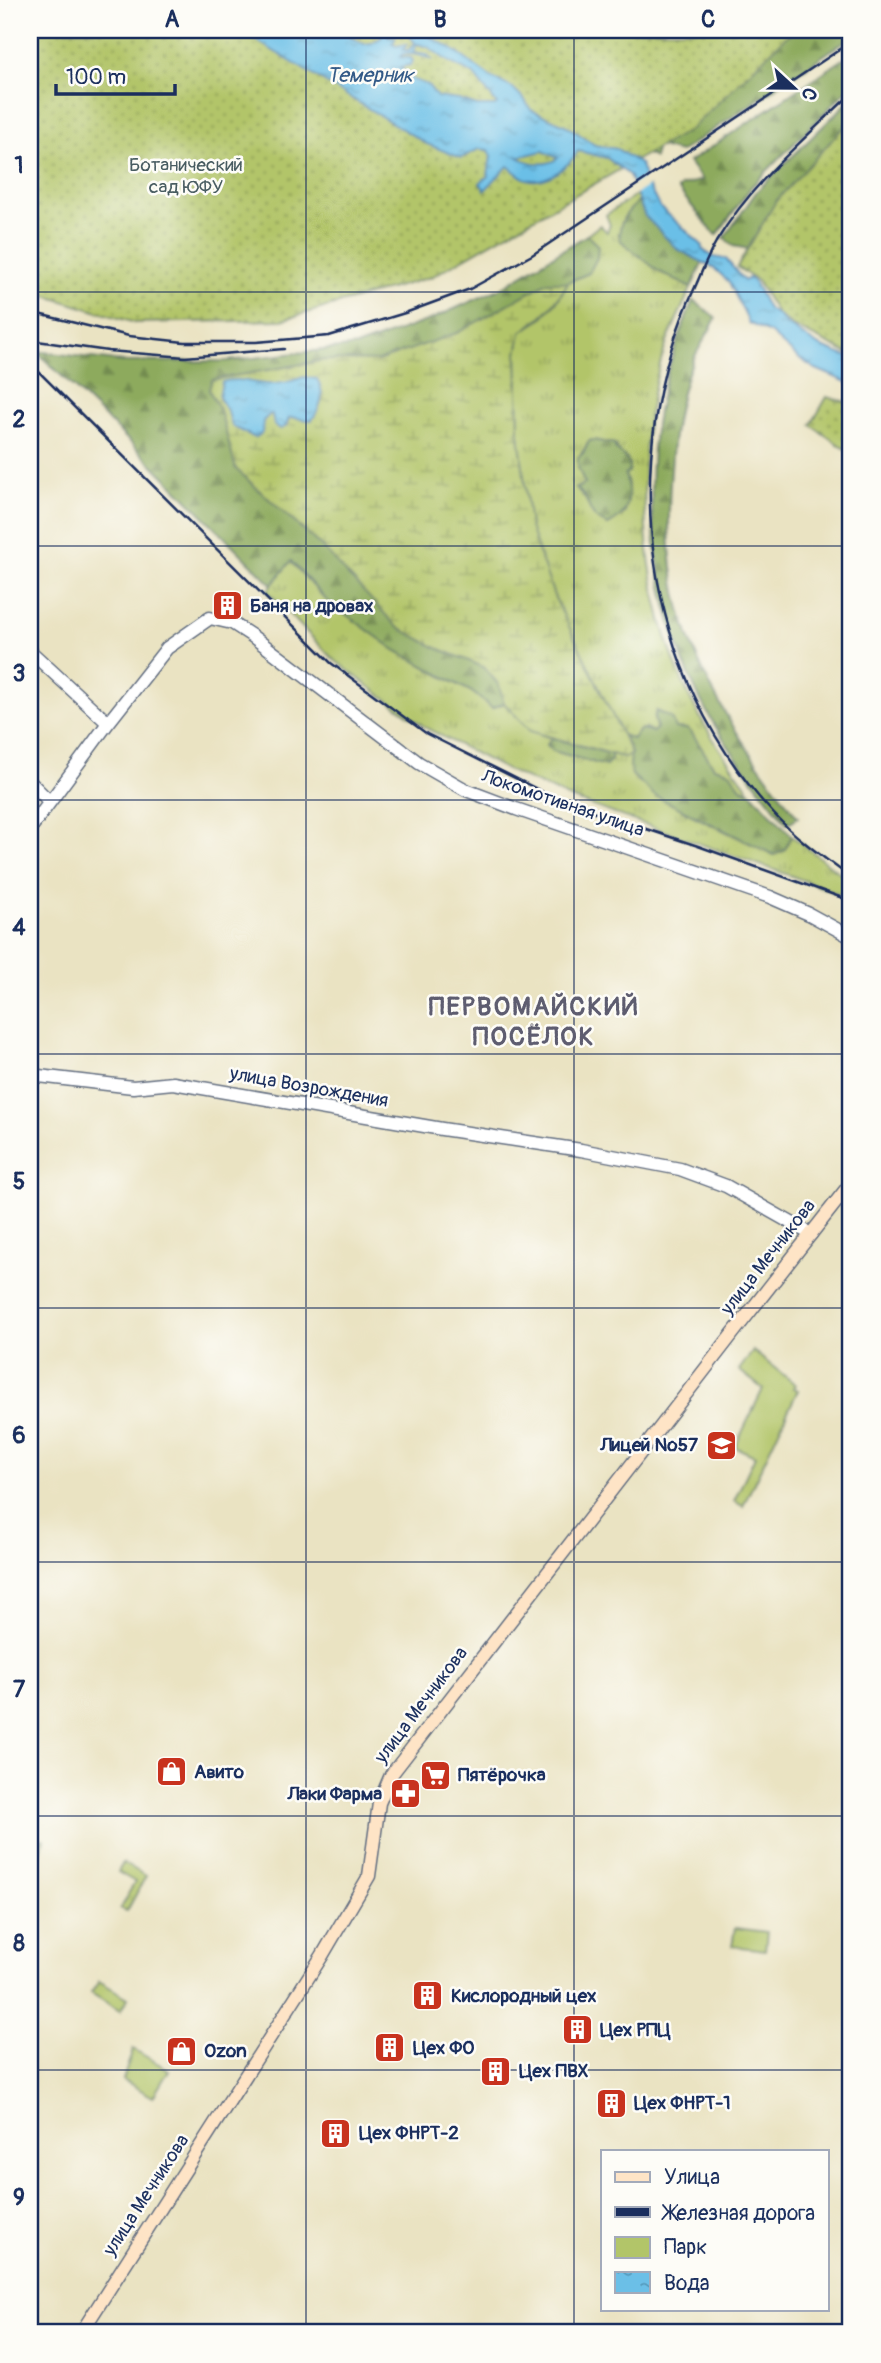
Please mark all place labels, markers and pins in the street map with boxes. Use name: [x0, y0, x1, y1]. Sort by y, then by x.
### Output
building icon: Баня на дровах: [210, 589, 244, 623]
place label: Баня на дровах: [250, 594, 373, 618]
school or university icon: Лицей №57: [704, 1428, 738, 1462]
place label: Лицей №57: [599, 1433, 699, 1457]
shop icon: Авито: [154, 1755, 188, 1789]
supermarket icon: Пятёрочка: [418, 1758, 452, 1792]
place label: Авито: [194, 1760, 245, 1784]
place label: Пятёрочка: [458, 1763, 546, 1787]
pharmacy icon: Лаки Фарма: [388, 1777, 422, 1811]
place label: Лаки Фарма: [286, 1782, 382, 1806]
building icon: Кислородный цех: [411, 1979, 445, 2013]
place label: Кислородный цех: [451, 1984, 597, 2008]
building icon: Цех РПЦ: [560, 2013, 594, 2047]
place label: Цех РПЦ: [600, 2018, 671, 2042]
building icon: Цех ФО: [373, 2031, 407, 2065]
shop icon: Ozon: [164, 2034, 198, 2068]
place label: Цех ФО: [413, 2036, 474, 2060]
place label: Ozon: [204, 2039, 247, 2063]
building icon: Цех ПВХ: [479, 2054, 513, 2088]
place label: Цех ПВХ: [519, 2059, 589, 2083]
building icon: Цех ФНРТ-1: [594, 2086, 628, 2120]
place label: Цех ФНРТ-1: [634, 2091, 731, 2115]
building icon: Цех ФНРТ-2: [319, 2116, 353, 2150]
place label: Цех ФНРТ-2: [359, 2121, 459, 2145]

